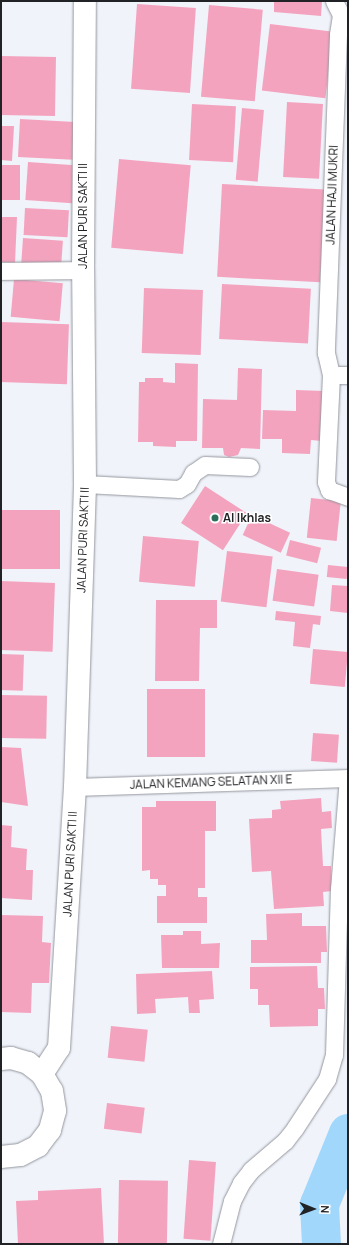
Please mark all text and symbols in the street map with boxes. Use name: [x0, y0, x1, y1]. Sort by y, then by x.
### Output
street label: JALAN HAJI MUKRI: [323, 145, 341, 245]
street label: JALAN PURI SAKTI II: [76, 163, 90, 269]
street label: JALAN PURI SAKTI II: [74, 487, 92, 593]
place label: Al Ikhlas: [223, 511, 271, 525]
marker: Al Ikhlas: [210, 513, 220, 523]
street label: JALAN KEMANG SELATAN XII E: [130, 772, 292, 792]
street label: JALAN PURI SAKTI II: [60, 811, 80, 917]
north arrow: [293, 1189, 333, 1229]
text: N: [318, 1205, 333, 1213]

